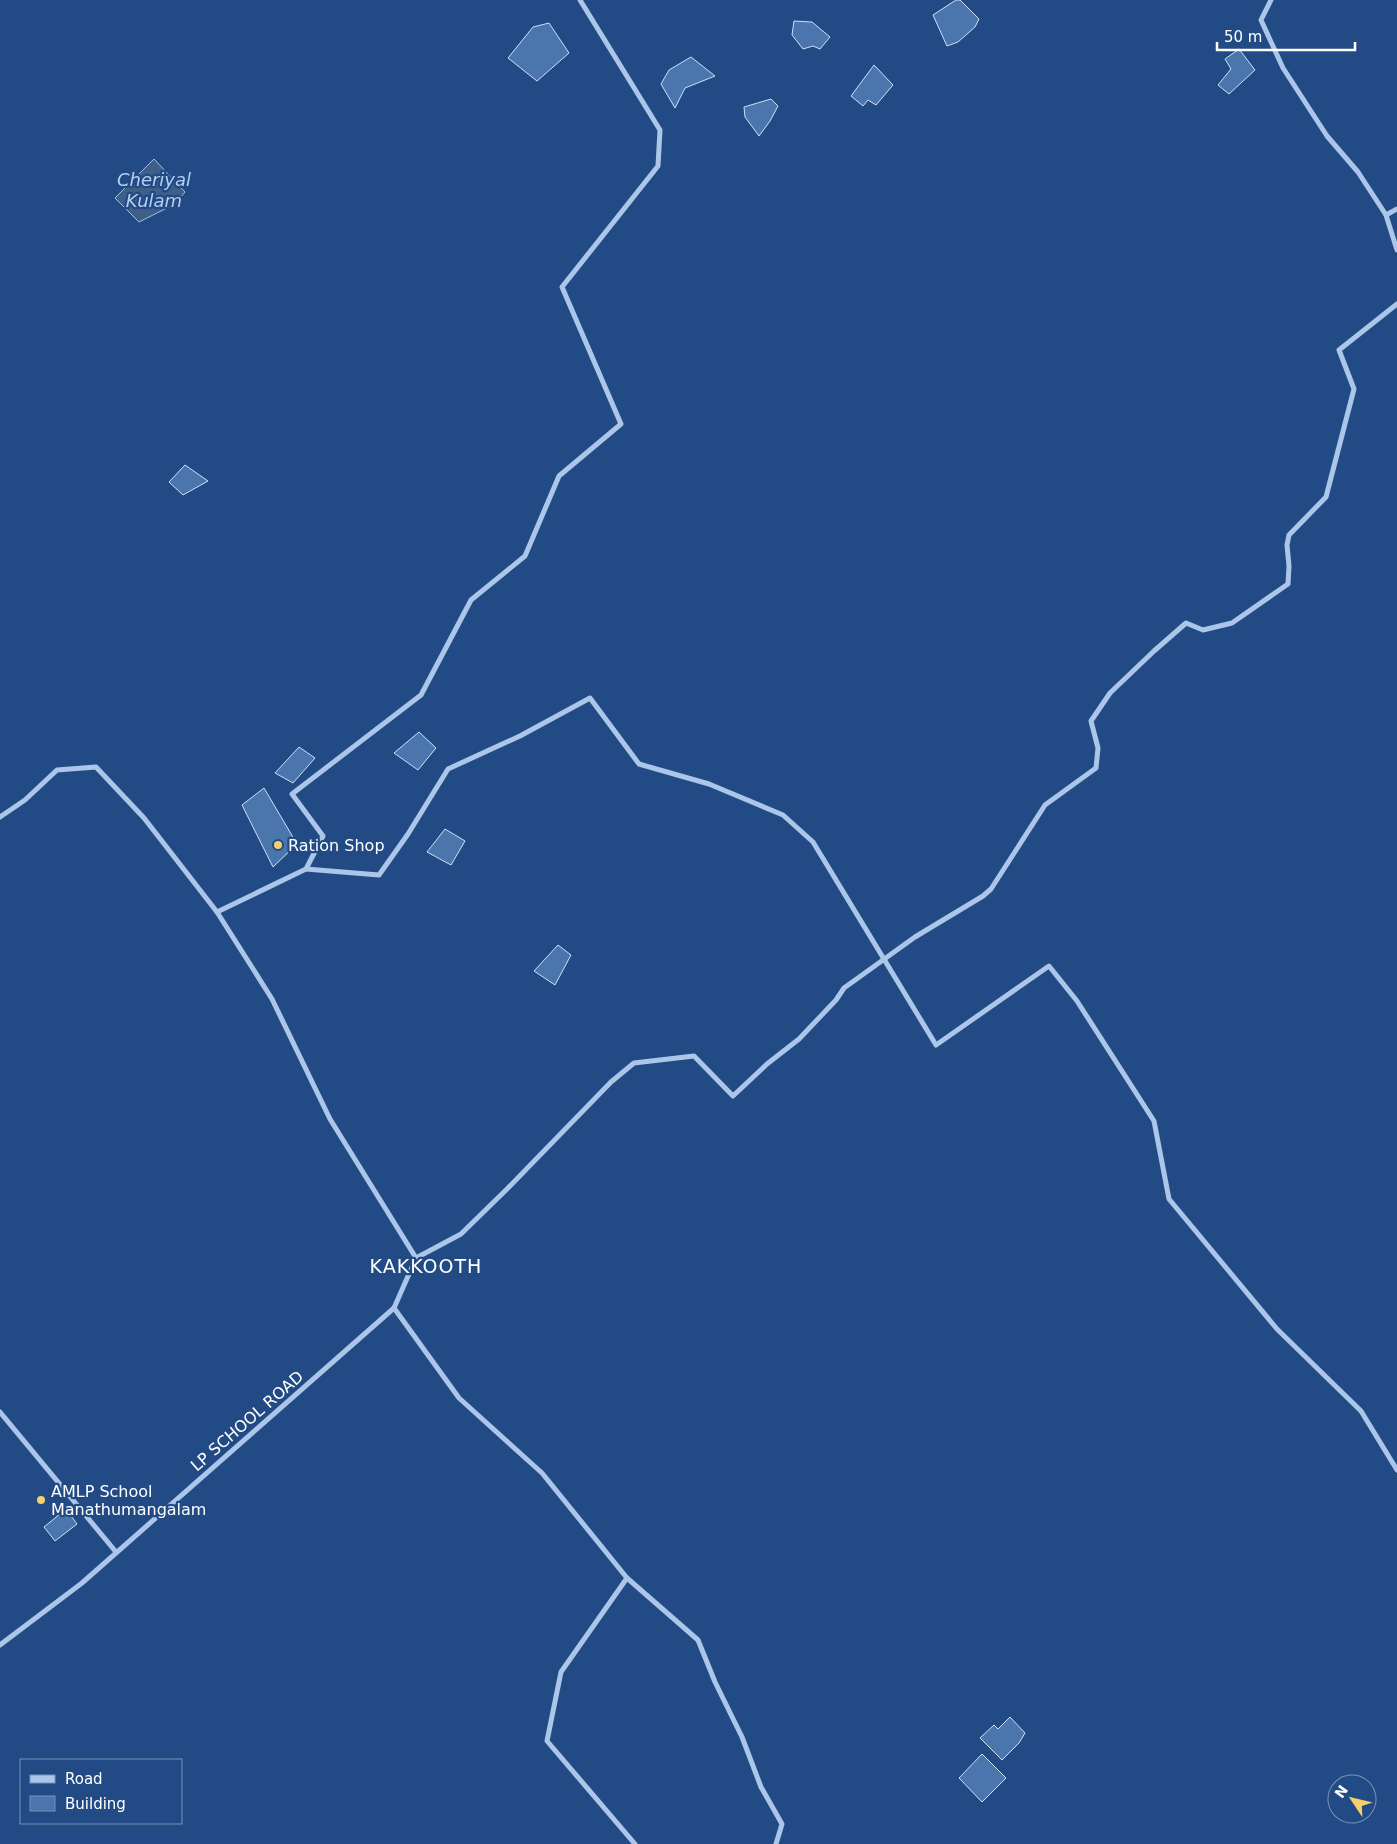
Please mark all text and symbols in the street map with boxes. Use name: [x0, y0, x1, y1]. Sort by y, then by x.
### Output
scale bar: [1217, 20, 1354, 52]
text: 50 m: [1224, 28, 1262, 46]
water label: Cheriyal Kulam: [117, 169, 191, 211]
place label: Ration Shop: [288, 836, 385, 855]
marker: Ration Shop: [272, 839, 284, 851]
district label: KAKKOOTH: [370, 1255, 482, 1277]
street label: LP SCHOOL ROAD: [187, 1367, 307, 1475]
place label: AMLP School Manathumangalam: [51, 1482, 206, 1519]
marker: AMLP School Manathumangalam: [35, 1494, 47, 1506]
legend: [20, 1759, 182, 1824]
text: Road: [65, 1770, 103, 1788]
north arrow: [1327, 1774, 1377, 1824]
text: N: [1331, 1782, 1351, 1801]
text: Building: [65, 1795, 126, 1813]

